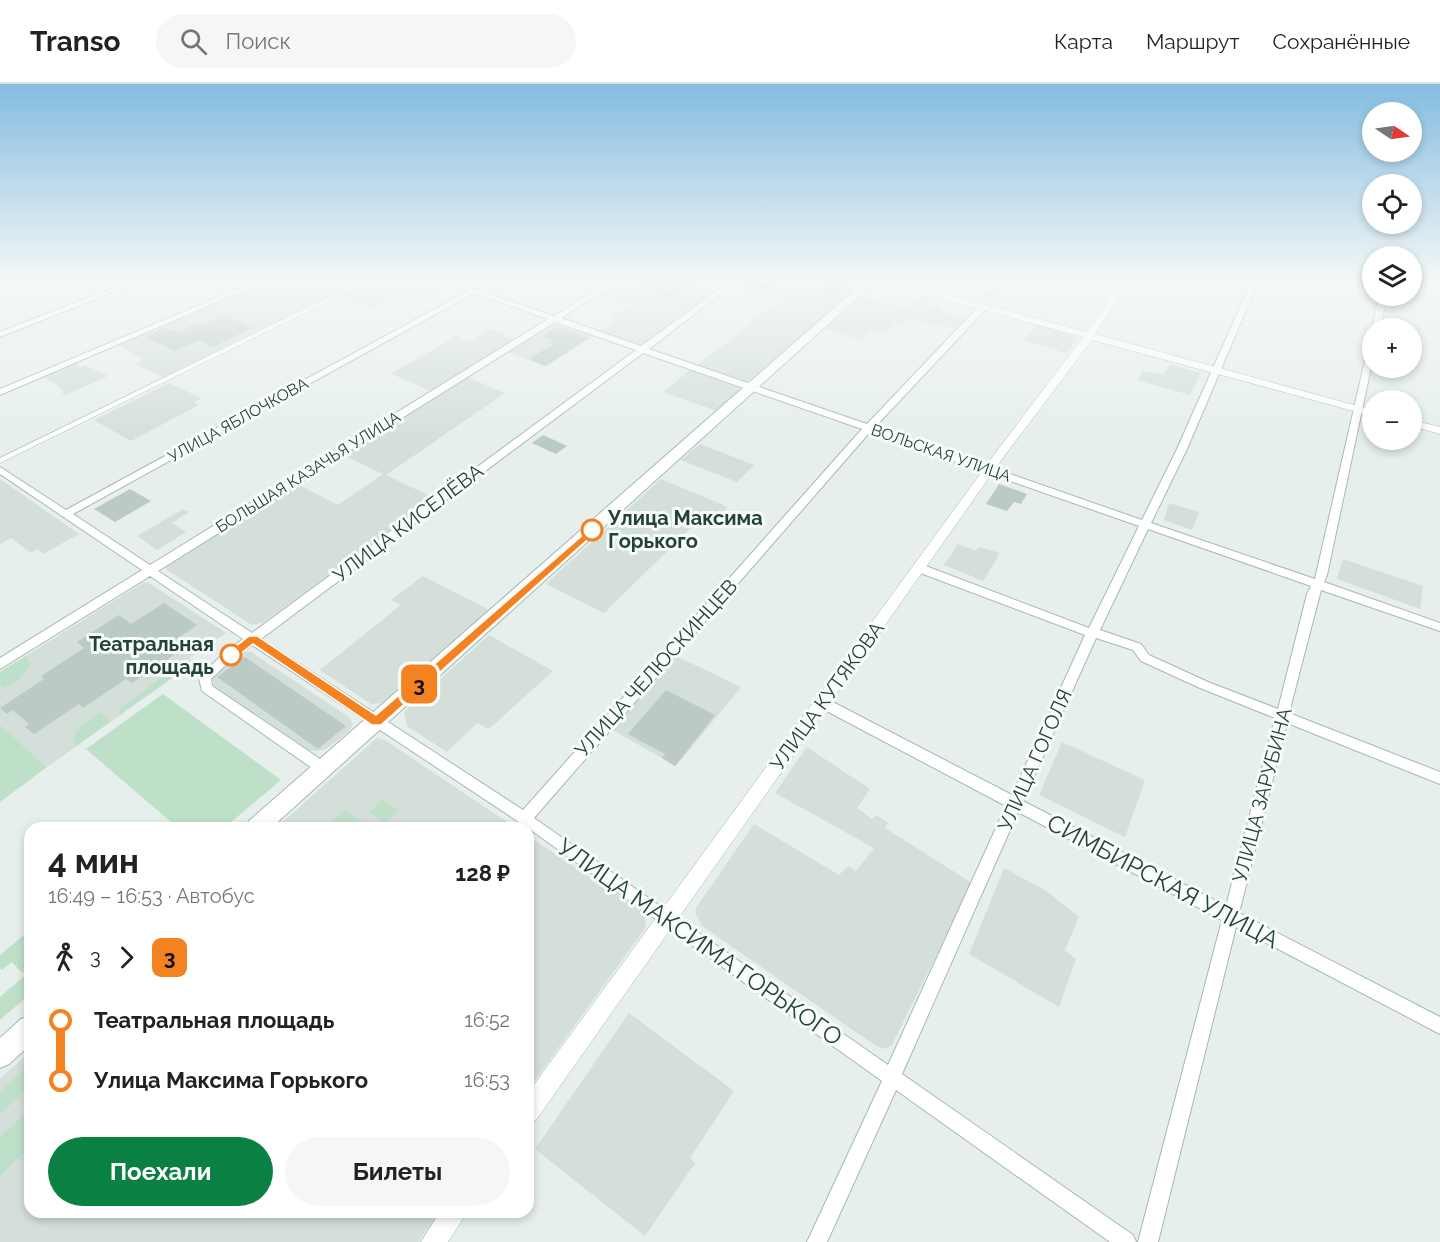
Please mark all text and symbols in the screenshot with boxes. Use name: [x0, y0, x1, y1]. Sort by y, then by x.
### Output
search box: [156, 14, 576, 68]
text: Transo: [30, 25, 120, 58]
icon: search: [177, 25, 210, 58]
text: Поиск: [225, 28, 291, 54]
text: Карта: [1054, 29, 1113, 54]
text: Маршрут: [1146, 29, 1239, 54]
text: Сохранённые: [1272, 29, 1410, 54]
north arrow: [1362, 102, 1422, 162]
map controls: [1362, 102, 1422, 450]
button: locate: [1362, 174, 1422, 234]
button: layers: [1362, 246, 1422, 306]
button: +: [1362, 318, 1422, 378]
street label: УЛИЦА ЯБЛОЧКОВА: [165, 374, 311, 466]
button: −: [1362, 390, 1422, 450]
street label: БОЛЬШАЯ КАЗАЧЬЯ УЛИЦА: [212, 407, 404, 537]
street label: ВОЛЬСКАЯ УЛИЦА: [869, 420, 1014, 486]
street label: УЛИЦА КИСЕЛЁВА: [328, 458, 488, 587]
place label: Улица Максима Горького: [607, 506, 763, 553]
marker: Улица Максима Горького: [581, 519, 603, 541]
street label: УЛИЦА ЧЕЛЮСКИНЦЕВ: [570, 574, 742, 762]
street label: УЛИЦА КУТЯКОВА: [765, 617, 889, 775]
place label: Театральная площадь: [89, 632, 214, 679]
marker: Театральная площадь: [220, 644, 242, 666]
line badge: 3: [400, 664, 438, 704]
text: 3: [413, 672, 425, 697]
street label: УЛИЦА ГОГОЛЯ: [993, 685, 1077, 835]
street label: УЛИЦА ЗАРУБИНА: [1227, 704, 1297, 885]
street label: СИМБИРСКАЯ УЛИЦА: [1042, 808, 1284, 954]
street label: УЛИЦА МАКСИМА ГОРЬКОГО: [552, 832, 848, 1052]
text: 4 мин: [48, 842, 139, 881]
text: 128 ₽: [455, 860, 510, 886]
text: 16:49 – 16:53 · Автобус: [48, 884, 255, 908]
icon: walk: [48, 941, 81, 974]
icon: forward: [110, 941, 143, 974]
text: 3: [90, 945, 101, 969]
text: 3: [164, 945, 175, 970]
text: Театральная площадь: [94, 1007, 334, 1033]
text: 16:52: [464, 1008, 510, 1032]
text: Улица Максима Горького: [94, 1067, 368, 1093]
text: 16:53: [464, 1068, 510, 1092]
button: Поехали: [48, 1137, 273, 1206]
button: Билеты: [285, 1137, 510, 1206]

